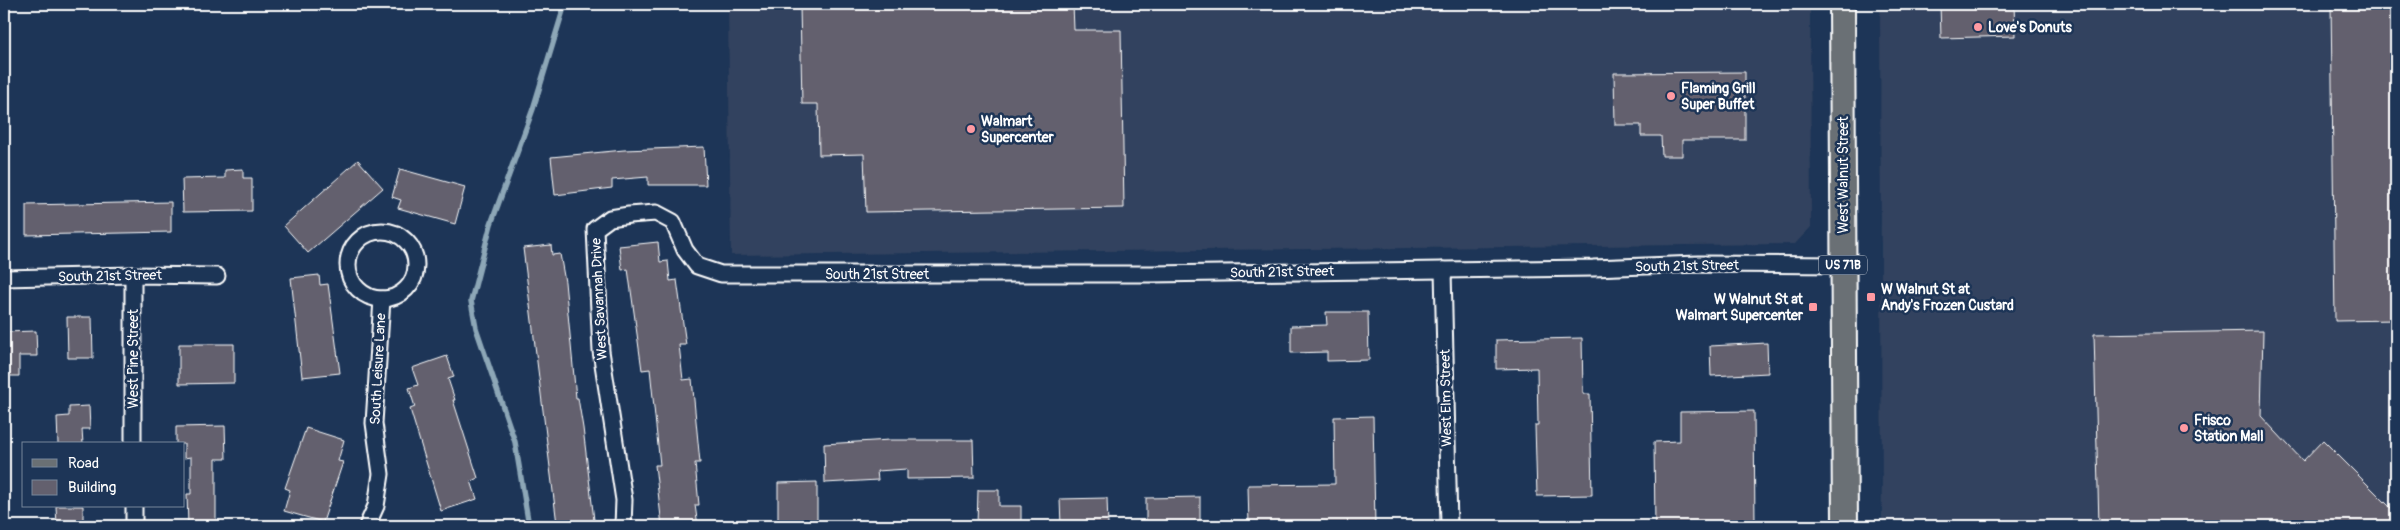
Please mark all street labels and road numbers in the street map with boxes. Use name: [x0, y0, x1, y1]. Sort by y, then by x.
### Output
street label: West Walnut Street: [1835, 116, 1852, 234]
street label: West Savannah Drive: [587, 237, 611, 361]
road number: US 71B: [1819, 256, 1867, 274]
street label: South 21st Street: [1635, 257, 1740, 275]
street label: South 21st Street: [1230, 263, 1335, 281]
street label: South 21st Street: [825, 266, 929, 283]
street label: South 21st Street: [58, 267, 163, 285]
street label: West Pine Street: [125, 309, 142, 409]
street label: South Leisure Lane: [367, 313, 389, 425]
street label: West Elm Street: [1437, 349, 1455, 447]

